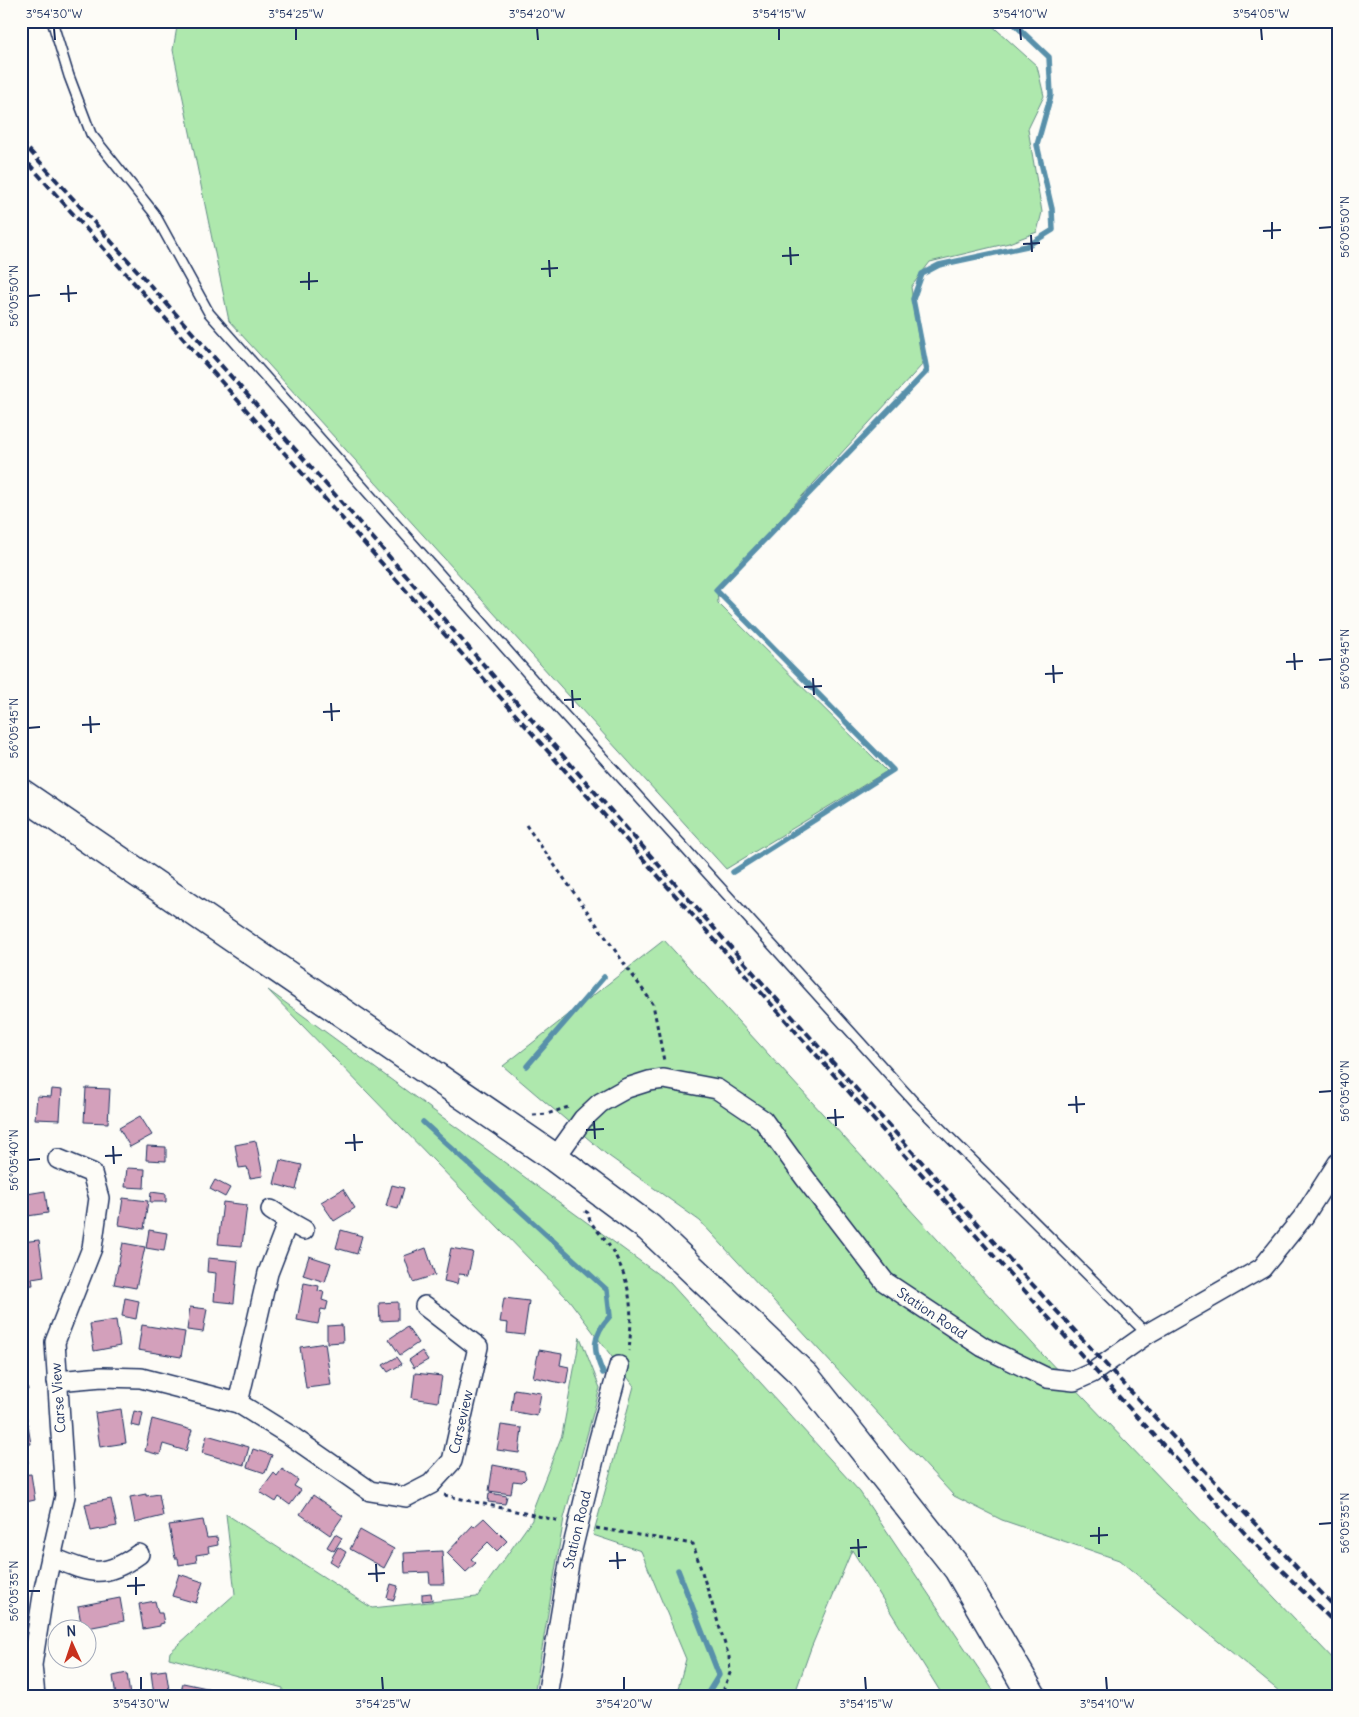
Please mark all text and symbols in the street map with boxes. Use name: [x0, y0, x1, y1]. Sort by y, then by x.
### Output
text: 3°54'30"W: [26, 6, 82, 21]
text: 3°54'25"W: [268, 6, 324, 21]
text: 3°54'20"W: [509, 6, 565, 21]
text: 3°54'15"W: [752, 6, 806, 21]
text: 3°54'10"W: [993, 6, 1047, 21]
text: 3°54'05"W: [1233, 6, 1289, 21]
text: 56°05'50"N: [1337, 196, 1352, 258]
text: 56°05'50"N: [6, 265, 21, 327]
text: 56°05'45"N: [1337, 629, 1352, 689]
text: 56°05'45"N: [6, 698, 21, 758]
text: 56°05'40"N: [1337, 1060, 1352, 1122]
text: 56°05'40"N: [6, 1129, 21, 1191]
street label: Station Road: [893, 1283, 970, 1343]
street label: Carse View: [47, 1362, 69, 1434]
street label: Carseview: [445, 1388, 477, 1456]
street label: Station Road: [559, 1489, 595, 1570]
text: 56°05'35"N: [1337, 1492, 1352, 1554]
text: 56°05'35"N: [6, 1560, 21, 1622]
north arrow: [48, 1620, 98, 1670]
text: N: [66, 1622, 77, 1640]
text: 3°54'30"W: [113, 1696, 169, 1711]
text: 3°54'25"W: [355, 1696, 411, 1711]
text: 3°54'20"W: [596, 1696, 652, 1711]
text: 3°54'15"W: [839, 1696, 893, 1711]
text: 3°54'10"W: [1080, 1696, 1134, 1711]

